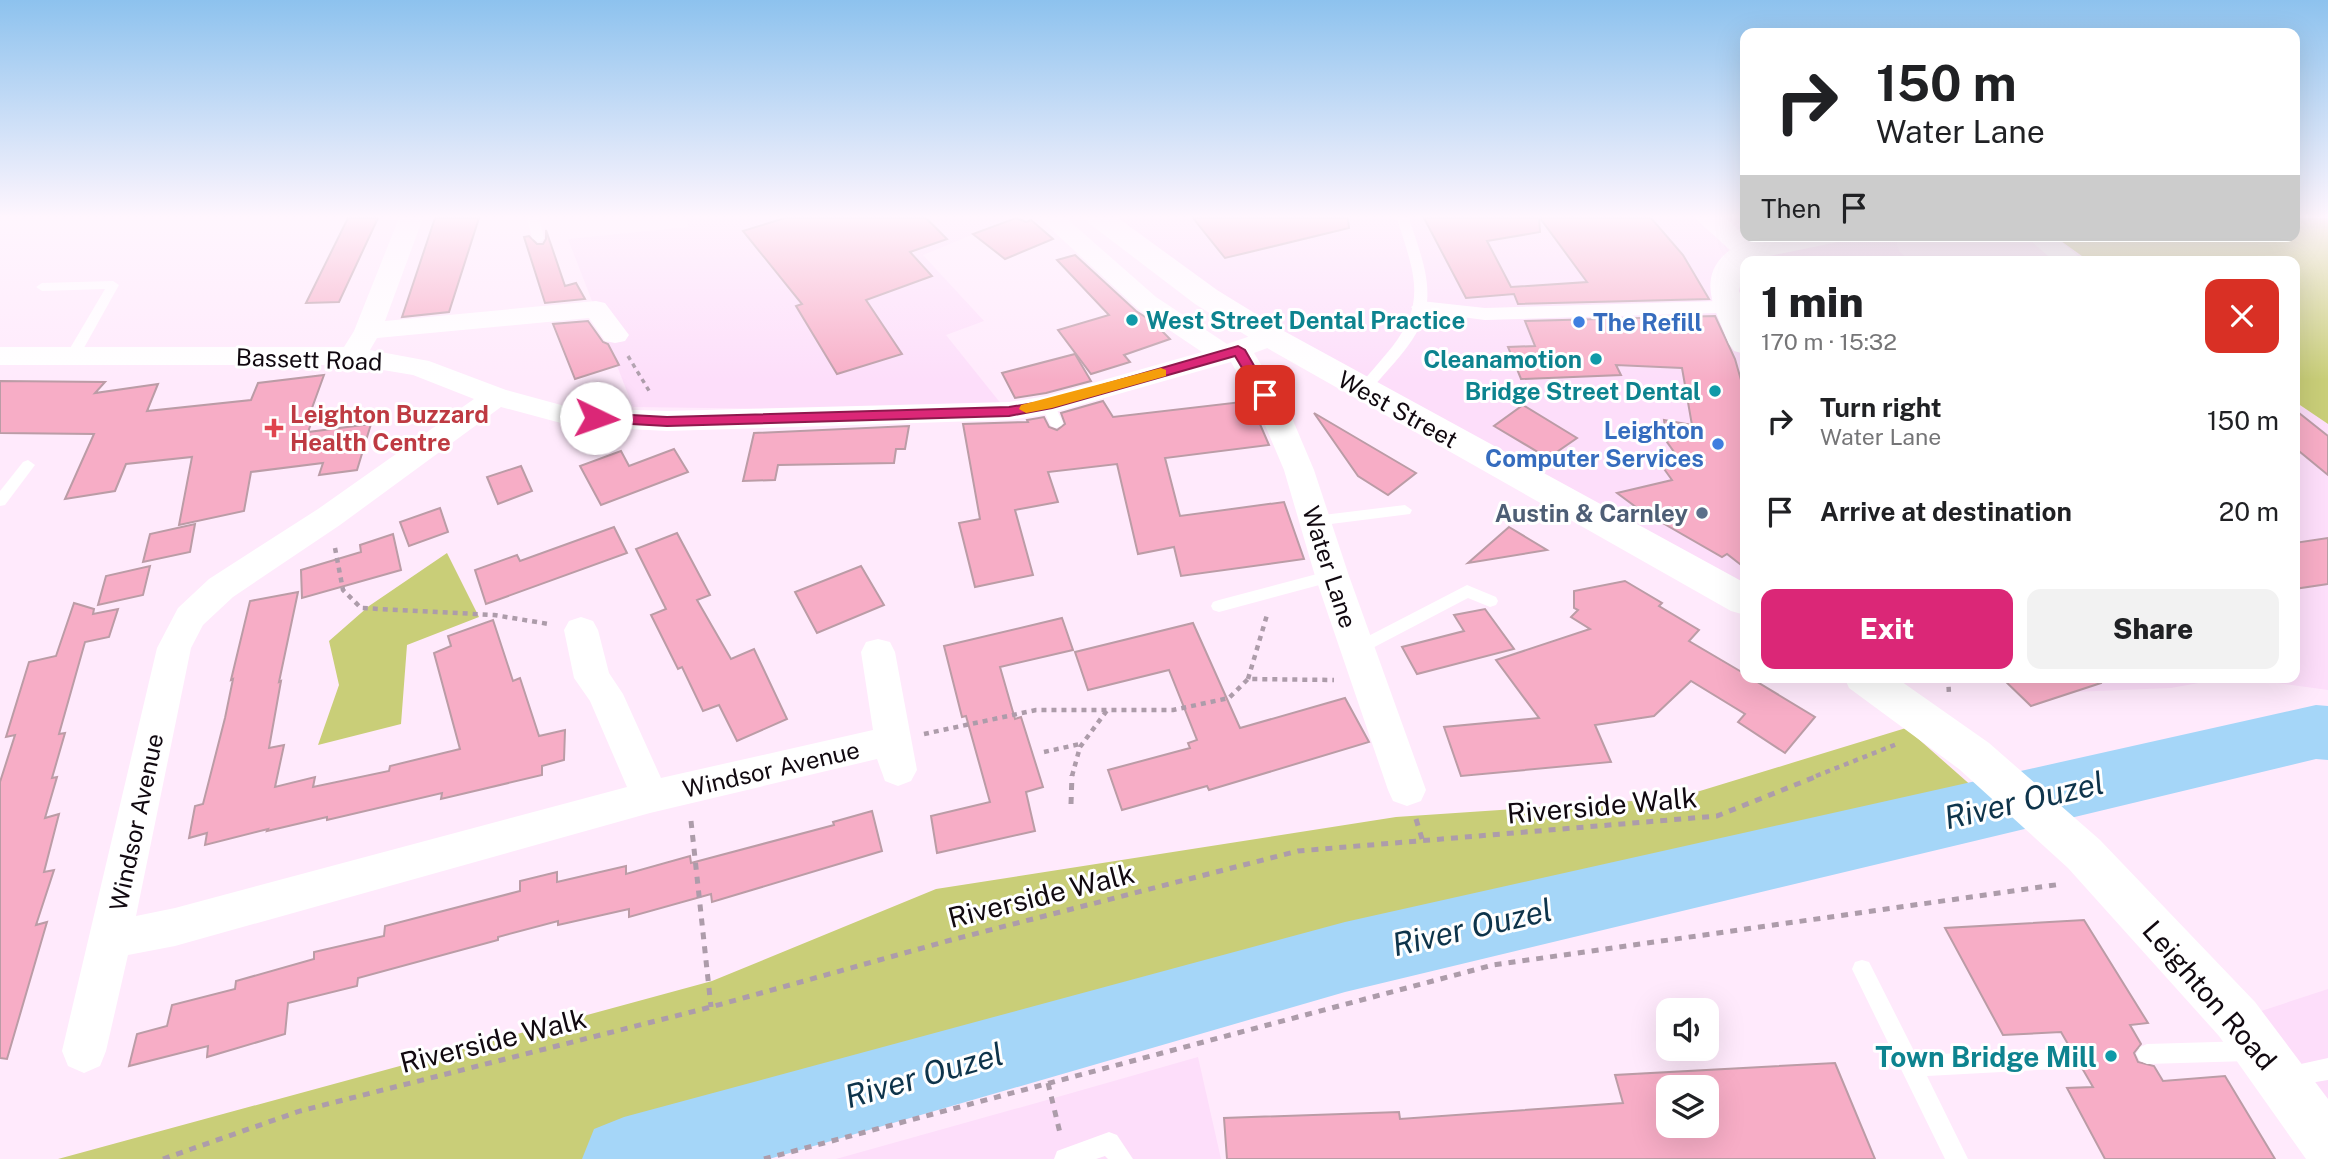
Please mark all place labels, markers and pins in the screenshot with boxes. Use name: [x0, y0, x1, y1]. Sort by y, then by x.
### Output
place label: West Street Dental Practice: [1146, 306, 1465, 334]
place label: The Refill: [1593, 308, 1702, 336]
marker: West Street Dental Practice: [1124, 312, 1140, 328]
marker: The Refill: [1571, 314, 1587, 330]
place label: Cleanamotion: [1423, 345, 1582, 373]
marker: Cleanamotion: [1588, 351, 1604, 367]
pin: [1235, 365, 1295, 425]
place label: Bridge Street Dental: [1465, 377, 1701, 405]
marker: Bridge Street Dental: [1707, 383, 1723, 399]
place label: Leighton Buzzard Health Centre: [290, 400, 489, 456]
place label: Leighton Computer Services: [1485, 416, 1704, 472]
marker: Leighton Buzzard Health Centre: [264, 418, 284, 438]
marker: Leighton Computer Services: [1710, 436, 1726, 452]
place label: Austin & Carnley: [1495, 499, 1688, 527]
marker: Austin & Carnley: [1694, 505, 1710, 521]
place label: Town Bridge Mill: [1875, 1040, 2097, 1073]
marker: Town Bridge Mill: [2103, 1048, 2119, 1064]

